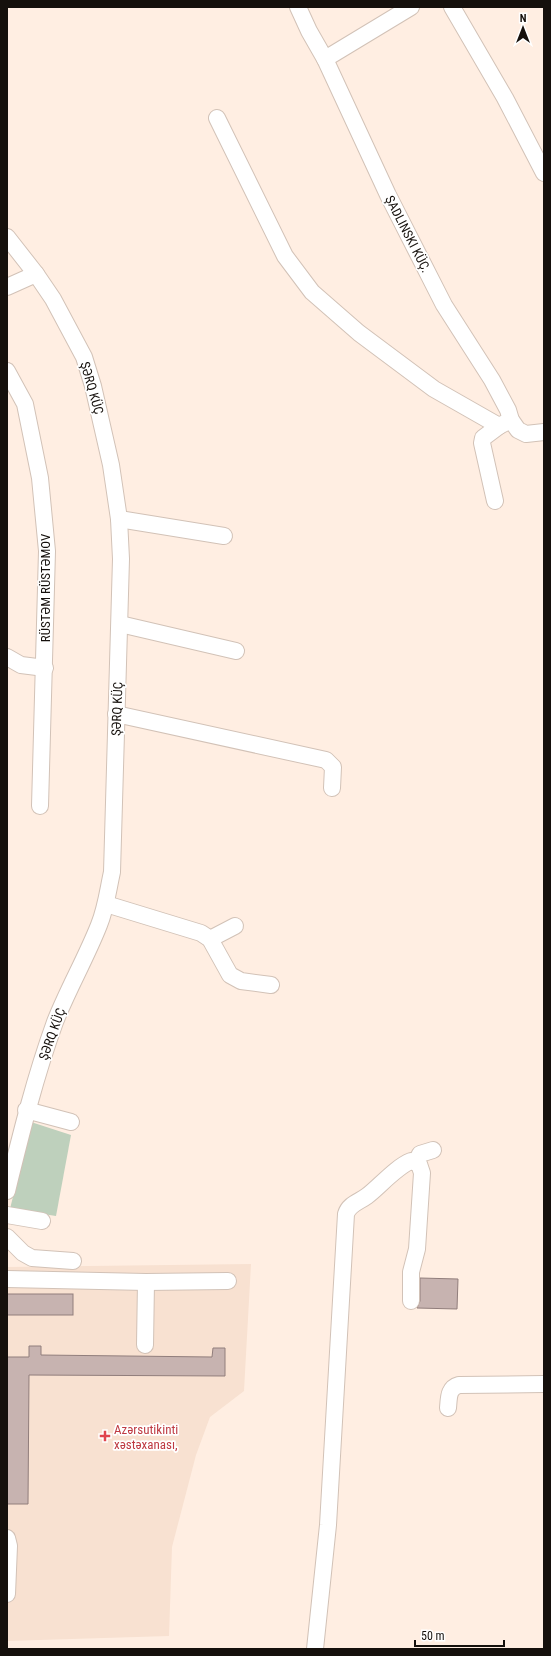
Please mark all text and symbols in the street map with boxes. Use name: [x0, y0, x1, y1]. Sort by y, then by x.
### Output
north arrow: [503, 8, 543, 48]
text: N: [520, 12, 527, 25]
street label: ŞADLINSKI KÜÇ.: [382, 193, 434, 275]
street label: ŞƏRQ KÜÇ: [77, 360, 107, 416]
street label: RÜSTƏM RÜSTƏMOV: [38, 533, 53, 642]
street label: ŞƏRQ KÜÇ: [109, 682, 125, 736]
street label: ŞƏRQ KÜÇ: [36, 1006, 68, 1062]
place label: Azərsutikinti xəstəxanası,: [114, 1422, 178, 1452]
marker: Azərsutikinti xəstəxanası,: [99, 1430, 111, 1442]
scale bar: [415, 1622, 504, 1648]
text: 50 m: [421, 1629, 445, 1643]

